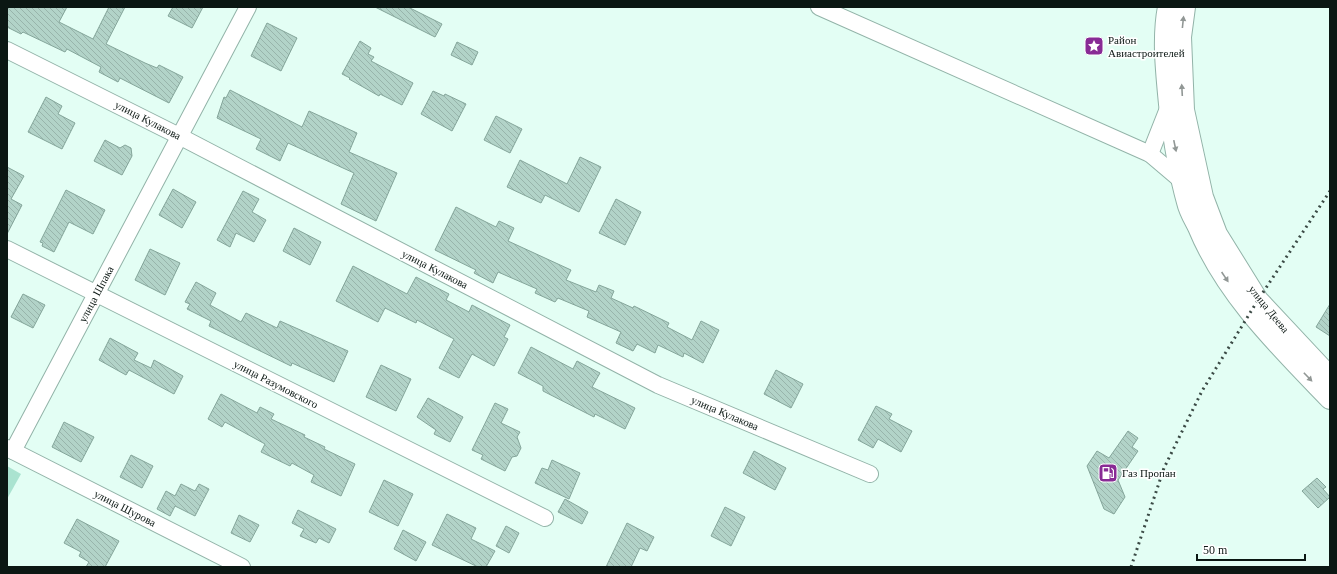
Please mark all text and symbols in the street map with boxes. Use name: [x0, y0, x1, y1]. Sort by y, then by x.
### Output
one-way arrow: [1180, 16, 1186, 28]
place label: Район Авиастроителей: [1108, 34, 1185, 59]
place icon: Район Авиастроителей: [1083, 35, 1105, 57]
one-way arrow: [1179, 84, 1186, 96]
street label: улица Кулакова: [113, 98, 183, 142]
one-way arrow: [1172, 140, 1178, 152]
street label: улица Кулакова: [400, 247, 470, 291]
street label: улица Шпака: [76, 264, 116, 324]
one-way arrow: [1221, 272, 1229, 282]
street label: улица Деева: [1246, 283, 1292, 335]
street label: улица Разумовского: [232, 358, 321, 411]
one-way arrow: [1303, 372, 1313, 382]
street label: улица Кулакова: [690, 393, 761, 433]
fuel station icon: Газ Пропан: [1097, 462, 1119, 484]
place label: Газ Пропан: [1122, 467, 1176, 479]
street label: улица Шурова: [92, 487, 158, 529]
scale bar: [1197, 536, 1305, 562]
text: 50 m: [1203, 543, 1228, 557]

